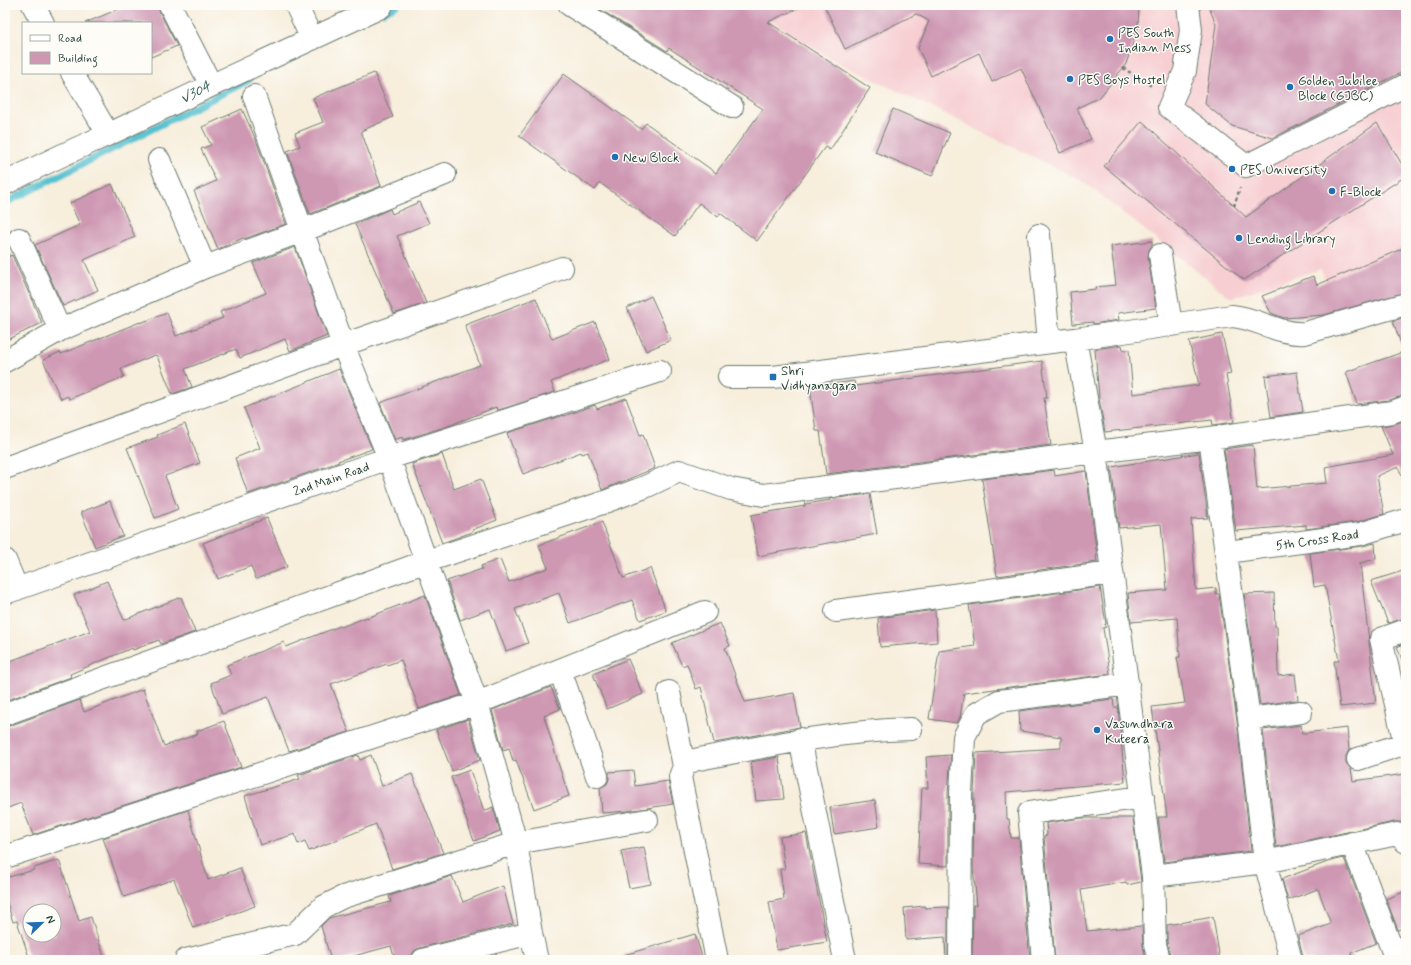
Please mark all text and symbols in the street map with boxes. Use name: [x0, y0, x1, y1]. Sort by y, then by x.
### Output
legend: [22, 22, 152, 74]
place label: PES South Indian Mess: [1118, 25, 1191, 57]
text: Road: [58, 31, 82, 47]
marker: PES South Indian Mess: [1105, 34, 1115, 44]
text: Building: [58, 51, 98, 68]
place label: PES Boys Hostel: [1078, 72, 1166, 89]
place label: Golden Jubilee Block (GJBC): [1298, 73, 1378, 105]
marker: PES Boys Hostel: [1065, 74, 1075, 84]
water label: V304: [177, 77, 215, 108]
marker: Golden Jubilee Block (GJBC): [1285, 82, 1295, 92]
place label: New Block: [623, 150, 680, 167]
marker: New Block: [610, 152, 620, 162]
place label: PES University: [1240, 162, 1327, 179]
marker: PES University: [1227, 164, 1237, 174]
place label: F-Block: [1340, 184, 1382, 201]
marker: F-Block: [1327, 186, 1337, 196]
place label: Lending Library: [1247, 231, 1335, 250]
marker: Lending Library: [1234, 233, 1244, 243]
place label: Shri Vidhyanagara: [781, 363, 857, 396]
marker: Shri Vidhyanagara: [768, 372, 778, 382]
street label: 2nd Main Road: [291, 458, 372, 500]
street label: 5th Cross Road: [1275, 526, 1360, 555]
place label: Vasundhara Kuteera: [1105, 716, 1174, 748]
marker: Vasundhara Kuteera: [1092, 725, 1102, 735]
north arrow: [22, 903, 62, 943]
text: N: [42, 913, 58, 926]

